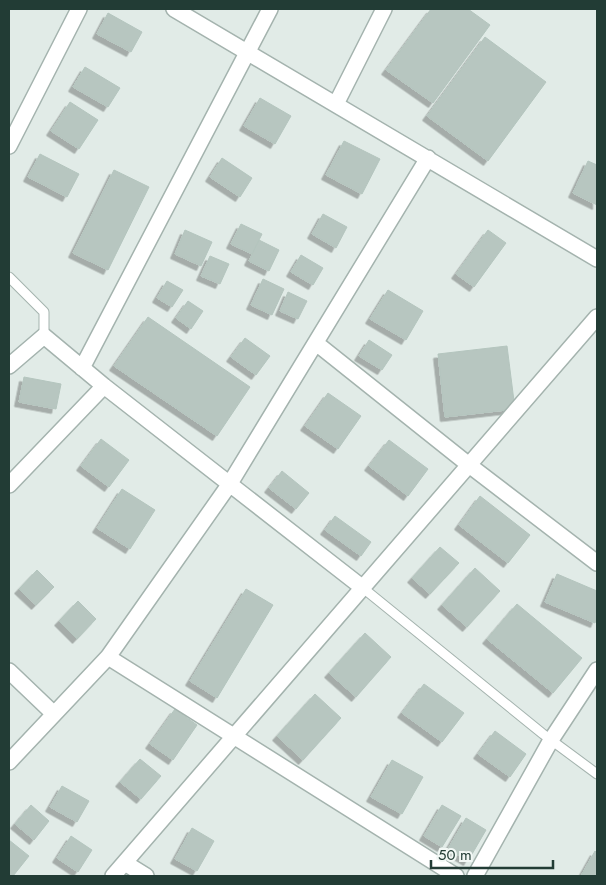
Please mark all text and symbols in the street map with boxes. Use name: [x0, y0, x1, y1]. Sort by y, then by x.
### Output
scale bar: [431, 838, 554, 870]
text: 50 m: [438, 844, 472, 866]

